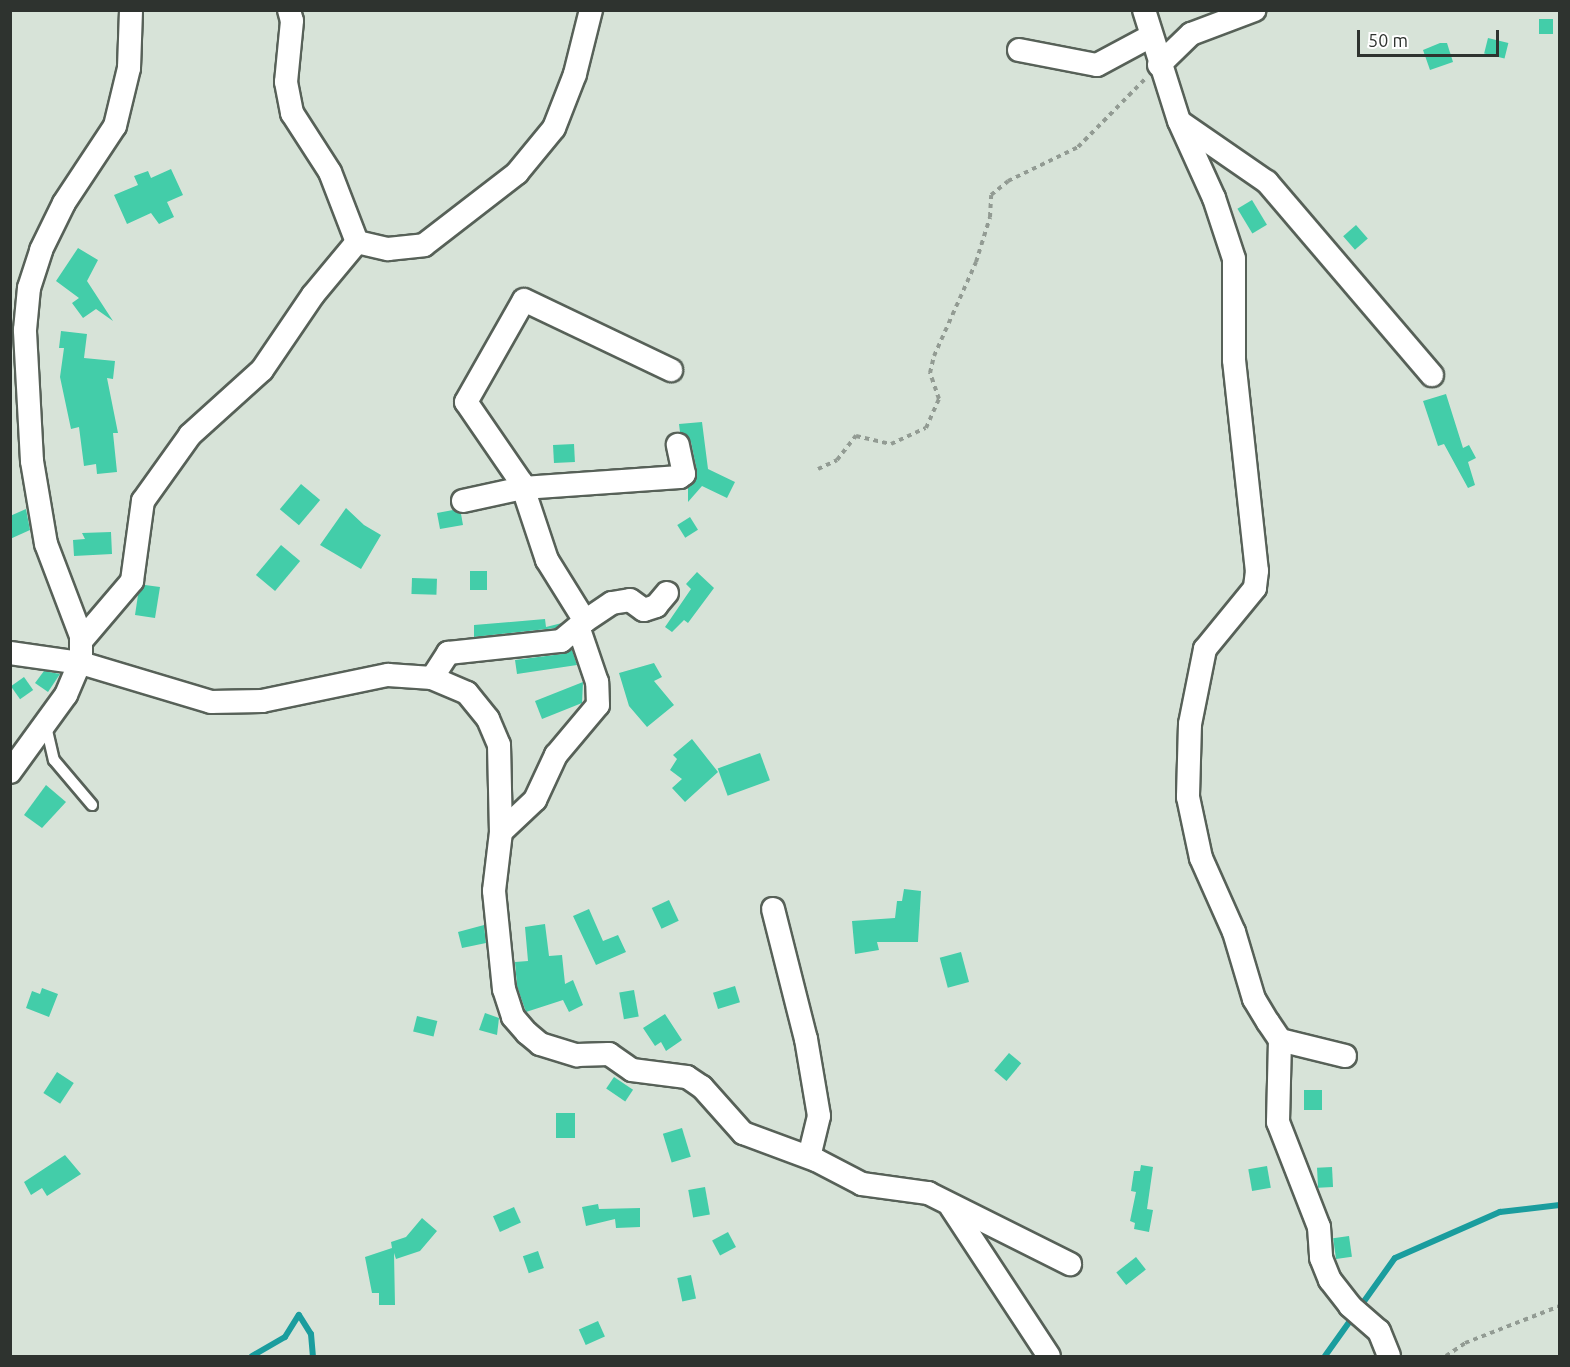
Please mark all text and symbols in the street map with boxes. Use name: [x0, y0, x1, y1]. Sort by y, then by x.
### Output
scale bar: [1360, 18, 1502, 56]
text: 50 m: [1368, 30, 1408, 50]

